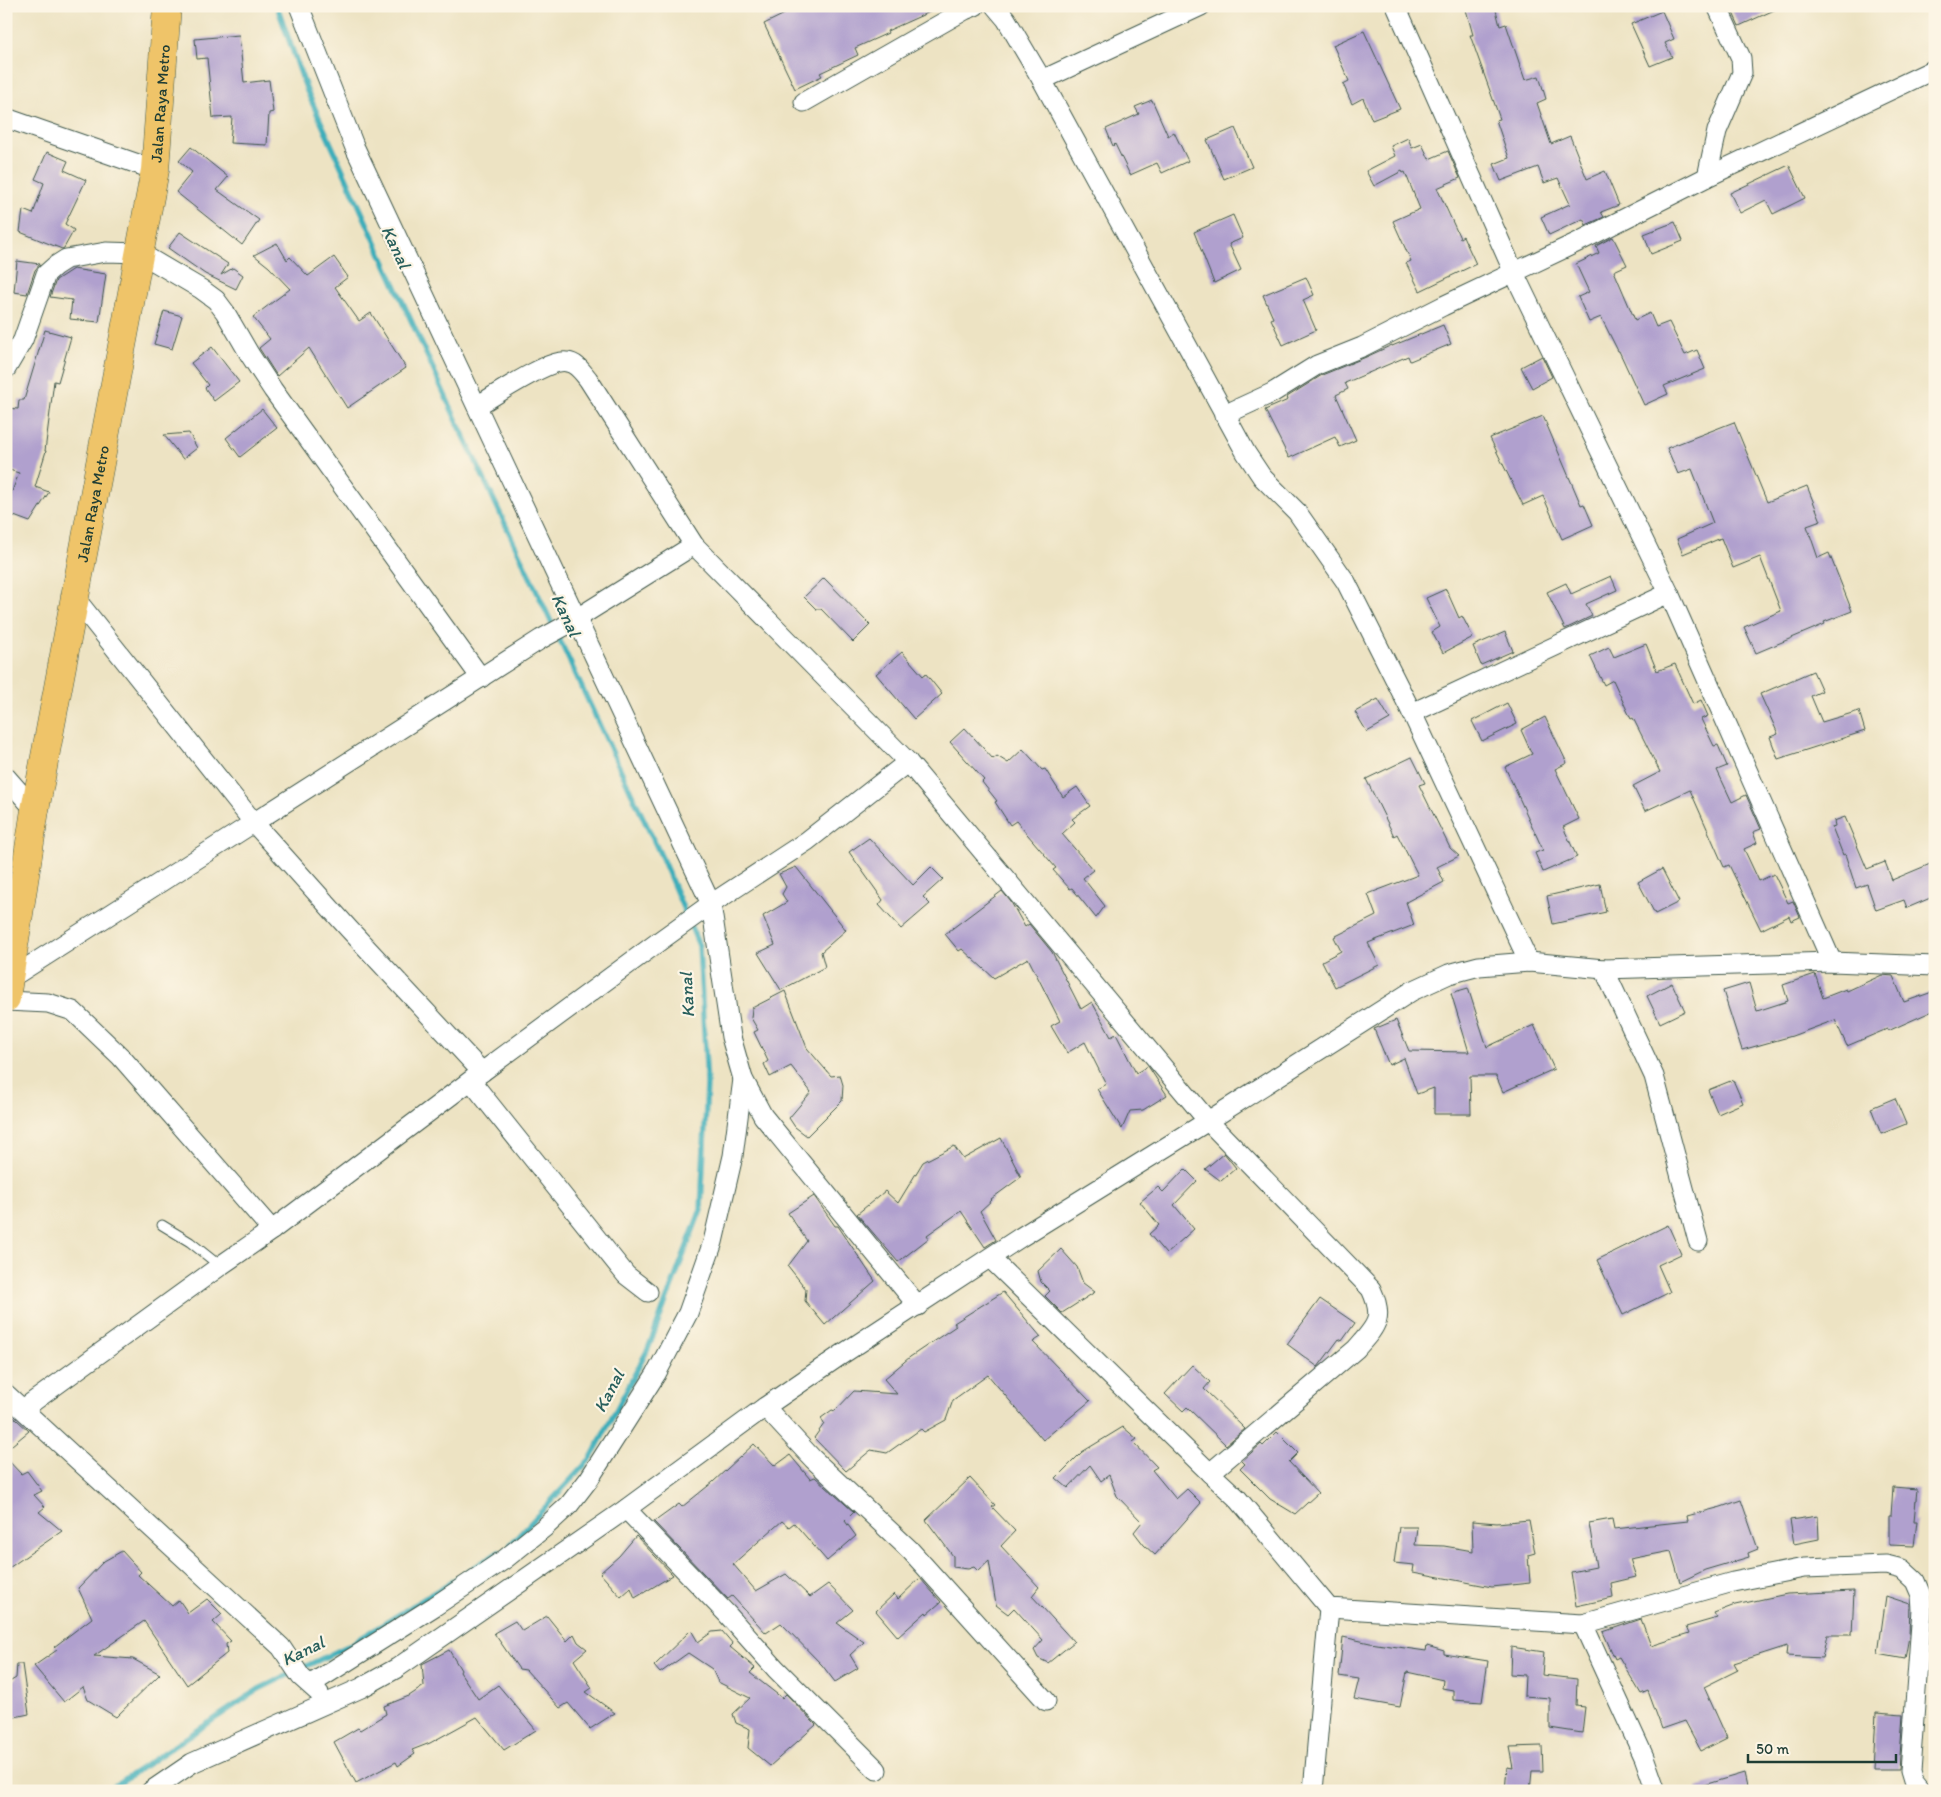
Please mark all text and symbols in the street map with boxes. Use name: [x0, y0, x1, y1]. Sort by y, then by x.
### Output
street label: Jalan Raya Metro: [146, 44, 174, 163]
water label: Kanal: [377, 222, 416, 274]
street label: Jalan Raya Metro: [72, 444, 113, 564]
water label: Kanal: [547, 590, 586, 642]
water label: Kanal: [675, 970, 699, 1018]
water label: Kanal: [589, 1364, 630, 1416]
water label: Kanal: [278, 1630, 330, 1671]
scale bar: [1748, 1732, 1896, 1764]
text: 50 m: [1756, 1740, 1789, 1758]

